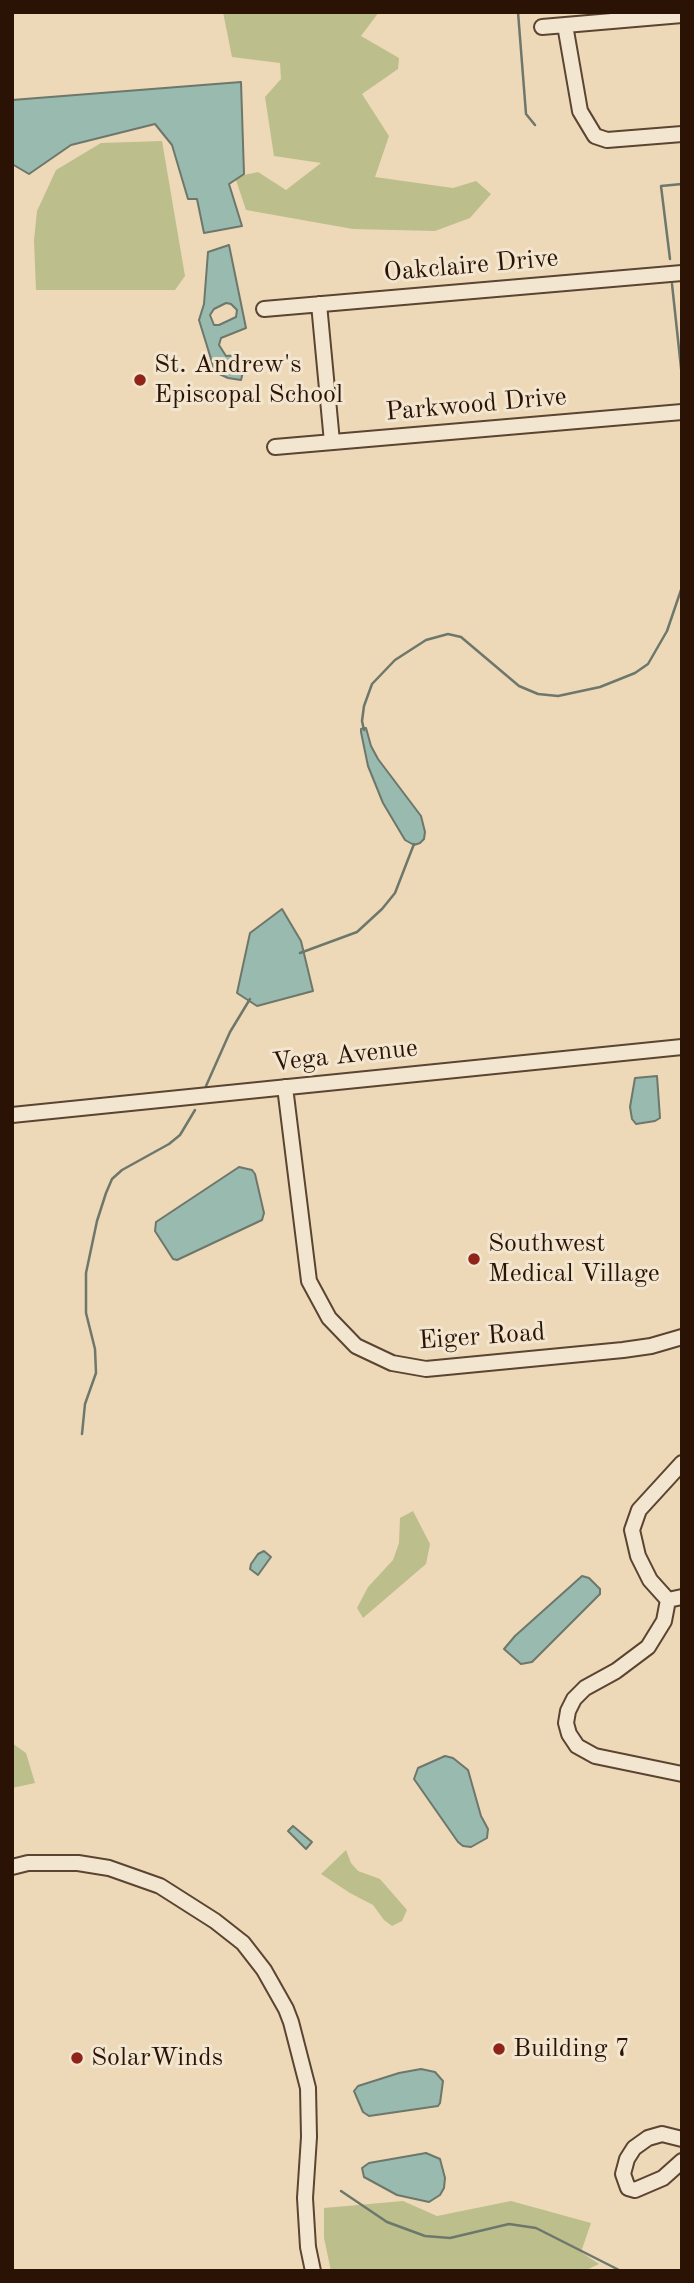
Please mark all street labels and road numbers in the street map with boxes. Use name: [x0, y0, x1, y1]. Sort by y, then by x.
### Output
street label: Oakclaire Drive: [382, 243, 560, 289]
street label: Parkwood Drive: [384, 382, 568, 428]
street label: Vega Avenue: [271, 1033, 419, 1079]
street label: Eiger Road: [418, 1317, 546, 1357]

